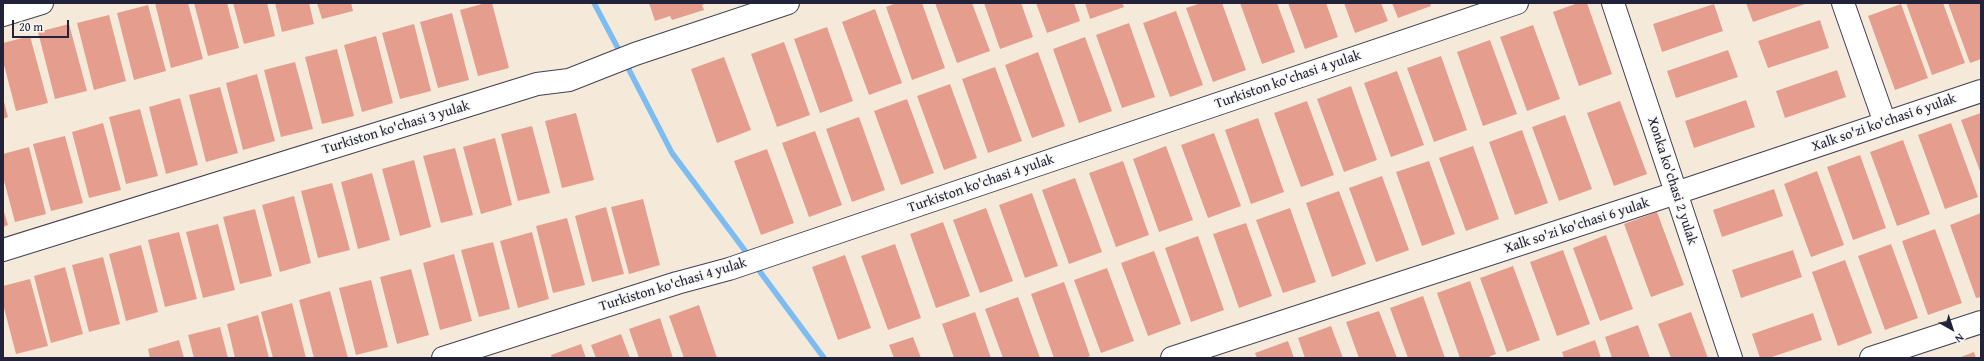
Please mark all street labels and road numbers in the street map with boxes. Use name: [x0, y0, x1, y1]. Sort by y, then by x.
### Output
street label: Turkiston ko'chasi 4 yulak: [1213, 47, 1363, 113]
street label: Xalk so'zi ko'chasi 6 yulak: [1810, 90, 1958, 156]
street label: Turkiston ko'chasi 3 yulak: [320, 98, 472, 158]
street label: Xonka ko'chasi 2 yulak: [1643, 115, 1701, 247]
street label: Turkiston ko'chasi 4 yulak: [906, 151, 1056, 217]
street label: Xalk so'zi ko'chasi 6 yulak: [1502, 195, 1652, 257]
street label: Turkiston ko'chasi 4 yulak: [597, 255, 749, 315]

